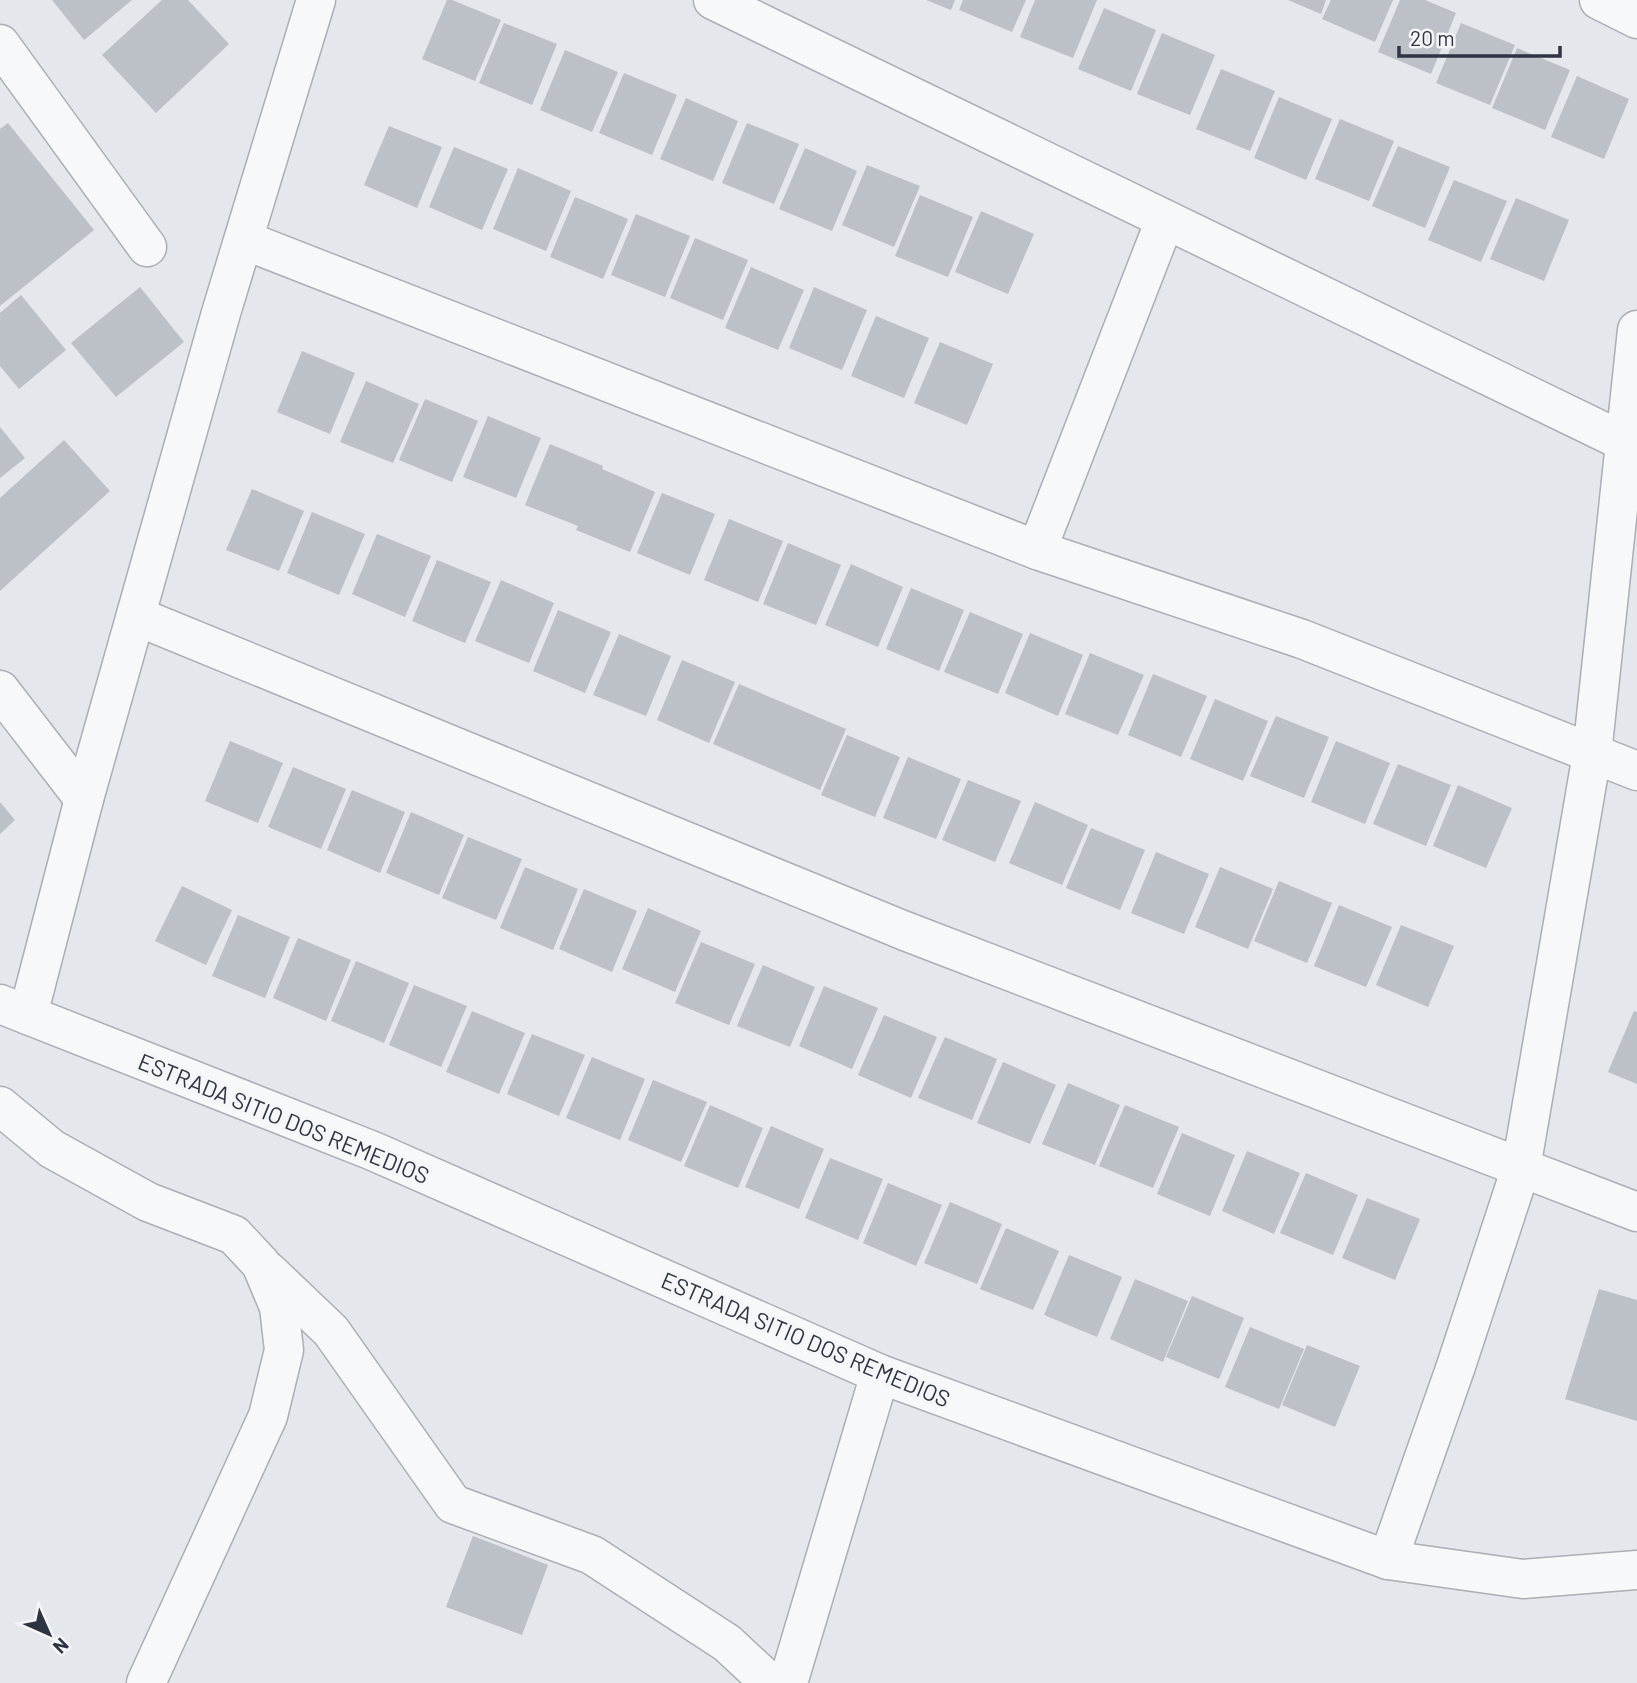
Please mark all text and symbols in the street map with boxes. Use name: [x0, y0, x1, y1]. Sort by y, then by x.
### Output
scale bar: [1399, 14, 1560, 58]
text: 20 m: [1410, 25, 1455, 50]
street label: ESTRADA SITIO DOS REMEDIOS: [134, 1047, 434, 1189]
street label: ESTRADA SITIO DOS REMEDIOS: [657, 1265, 955, 1413]
north arrow: [14, 1599, 84, 1669]
text: N: [49, 1634, 74, 1659]

